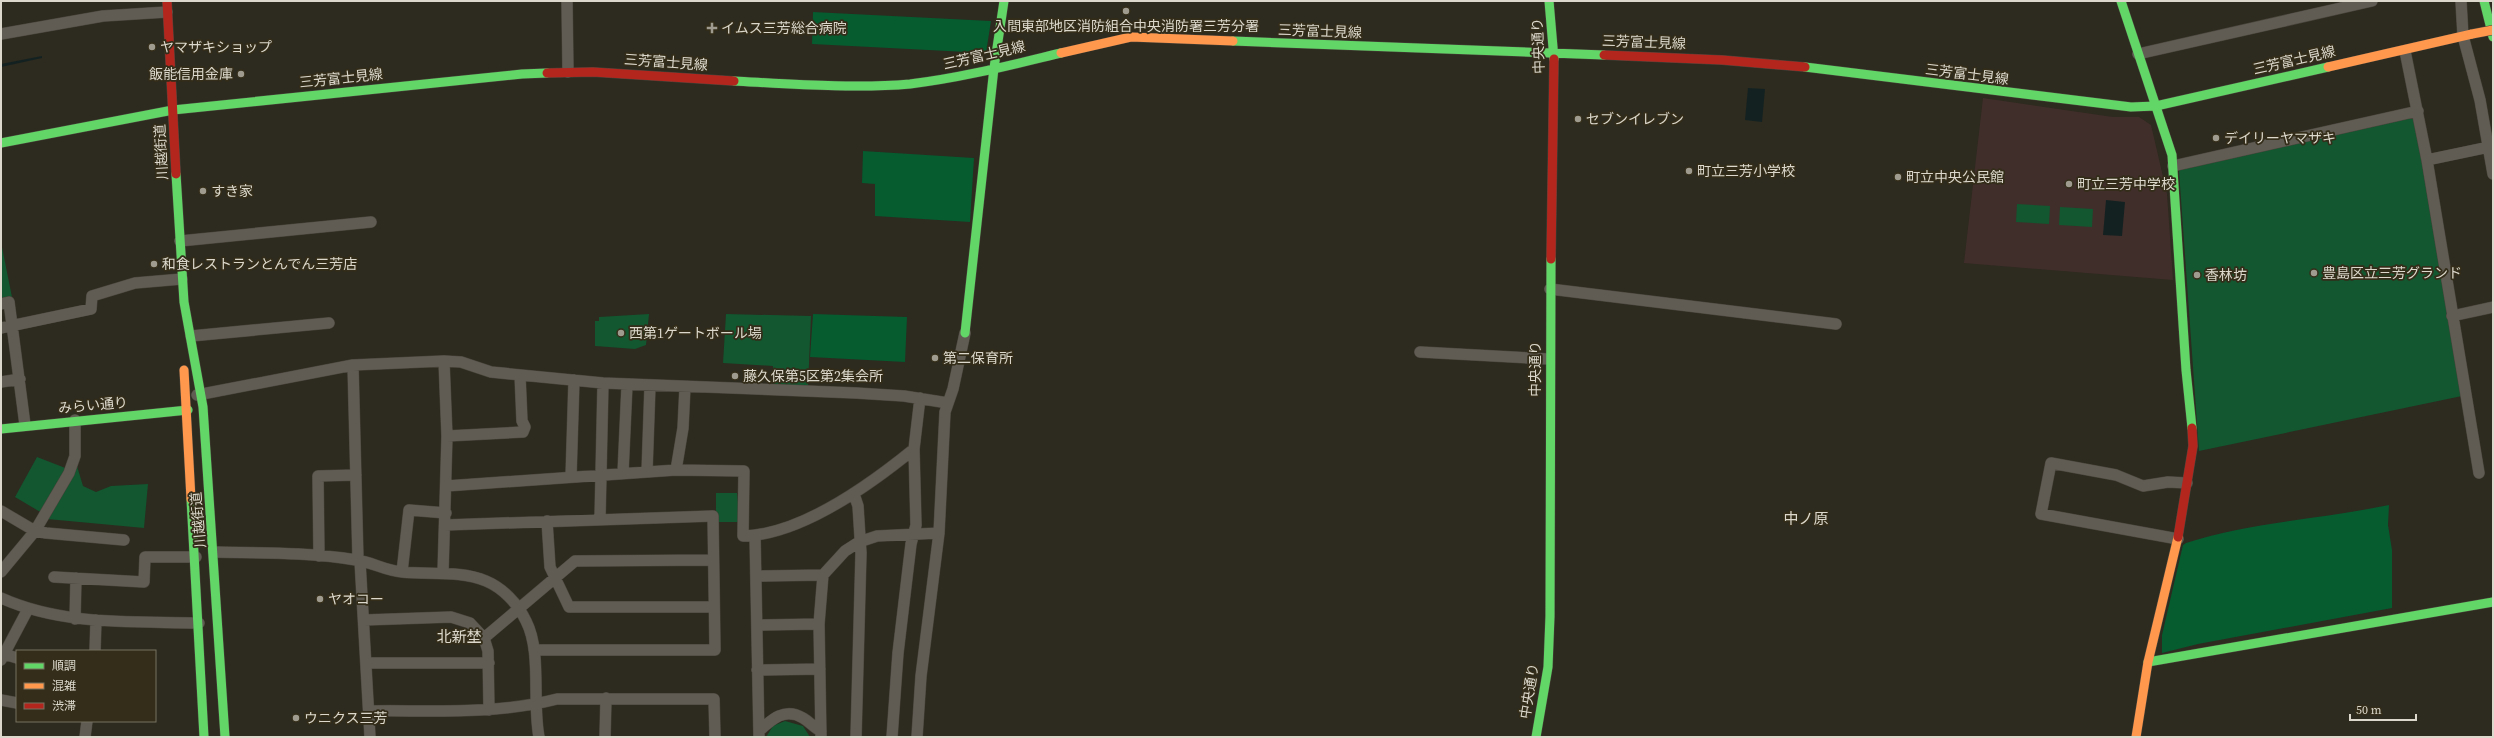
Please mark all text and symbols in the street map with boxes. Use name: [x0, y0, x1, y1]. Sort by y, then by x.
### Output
marker: 入間東部地区消防組合中央消防署三芳分署: [1121, 6, 1131, 16]
place label: 入間東部地区消防組合中央消防署三芳分署: [993, 16, 1259, 36]
place label: イムス三芳総合病院: [721, 18, 847, 38]
street label: 中央通り: [1527, 18, 1549, 74]
street label: 三芳富士見線: [1278, 20, 1362, 42]
marker: イムス三芳総合病院: [706, 22, 718, 34]
street label: 三芳富士見線: [1602, 31, 1686, 53]
street label: 三芳富士見線: [941, 36, 1027, 74]
place label: ヤマザキショップ: [160, 37, 272, 57]
street label: 三芳富士見線: [2251, 41, 2337, 79]
marker: ヤマザキショップ: [147, 42, 157, 52]
street label: 三芳富士見線: [623, 49, 709, 75]
street label: 三芳富士見線: [1924, 59, 2010, 89]
place label: 飯能信用金庫: [149, 64, 233, 84]
street label: 三芳富士見線: [298, 64, 384, 92]
marker: 飯能信用金庫: [236, 69, 246, 79]
place label: セブンイレブン: [1586, 109, 1684, 129]
marker: セブンイレブン: [1573, 114, 1583, 124]
street label: 川越街道: [150, 124, 172, 180]
place label: デイリーヤマザキ: [2224, 128, 2336, 148]
marker: デイリーヤマザキ: [2211, 133, 2221, 143]
place label: 町立三芳小学校: [1697, 161, 1795, 181]
marker: 町立三芳小学校: [1684, 166, 1694, 176]
place label: 町立中央公民館: [1906, 167, 2004, 187]
marker: 町立中央公民館: [1893, 172, 1903, 182]
place label: 町立三芳中学校: [2077, 174, 2175, 194]
marker: 町立三芳中学校: [2064, 179, 2074, 189]
place label: すき家: [211, 181, 253, 201]
marker: すき家: [198, 186, 208, 196]
place label: 和食レストランとんでん三芳店: [162, 254, 357, 274]
marker: 和食レストランとんでん三芳店: [149, 259, 159, 269]
place label: 豊島区立三芳グランド: [2322, 263, 2462, 283]
place label: 香林坊: [2205, 265, 2247, 285]
marker: 豊島区立三芳グランド: [2309, 268, 2319, 278]
marker: 香林坊: [2192, 270, 2202, 280]
place label: 西第1ゲートボール場: [629, 323, 762, 343]
marker: 西第1ゲートボール場: [616, 328, 626, 338]
street label: 中央通り: [1525, 341, 1545, 397]
place label: 第二保育所: [943, 348, 1013, 368]
marker: 第二保育所: [930, 353, 940, 363]
place label: 藤久保第5区第2集会所: [743, 366, 883, 386]
marker: 藤久保第5区第2集会所: [730, 371, 740, 381]
street label: みらい通り: [57, 392, 129, 418]
street label: 川越街道: [186, 491, 210, 549]
district label: 中ノ原: [1783, 508, 1829, 529]
place label: ヤオコー: [328, 589, 384, 609]
marker: ヤオコー: [315, 594, 325, 604]
district label: 北新埜: [436, 626, 482, 647]
legend: [16, 650, 156, 722]
text: 順調: [52, 658, 76, 674]
street label: 中央通り: [1515, 662, 1543, 720]
text: 混雑: [52, 678, 76, 694]
scale bar: [2350, 696, 2416, 722]
text: 渋滞: [52, 698, 76, 714]
text: 50 m: [2356, 702, 2382, 718]
place label: ウニクス三芳: [304, 708, 388, 728]
marker: ウニクス三芳: [291, 713, 301, 723]

